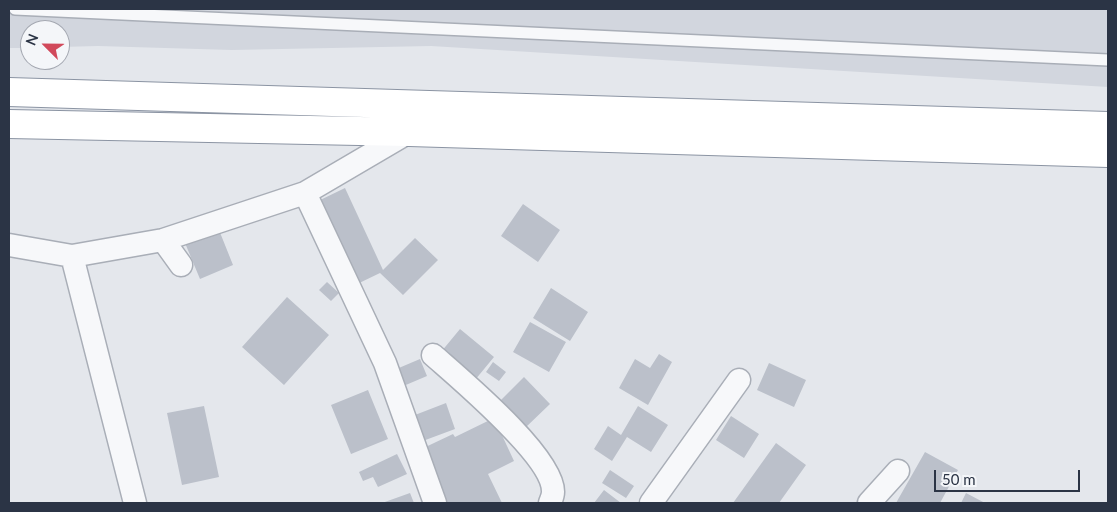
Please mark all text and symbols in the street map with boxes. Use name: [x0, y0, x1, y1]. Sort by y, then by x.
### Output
north arrow: [20, 20, 70, 70]
text: N: [22, 31, 42, 48]
scale bar: [937, 460, 1083, 492]
text: 50 m: [942, 470, 976, 488]

